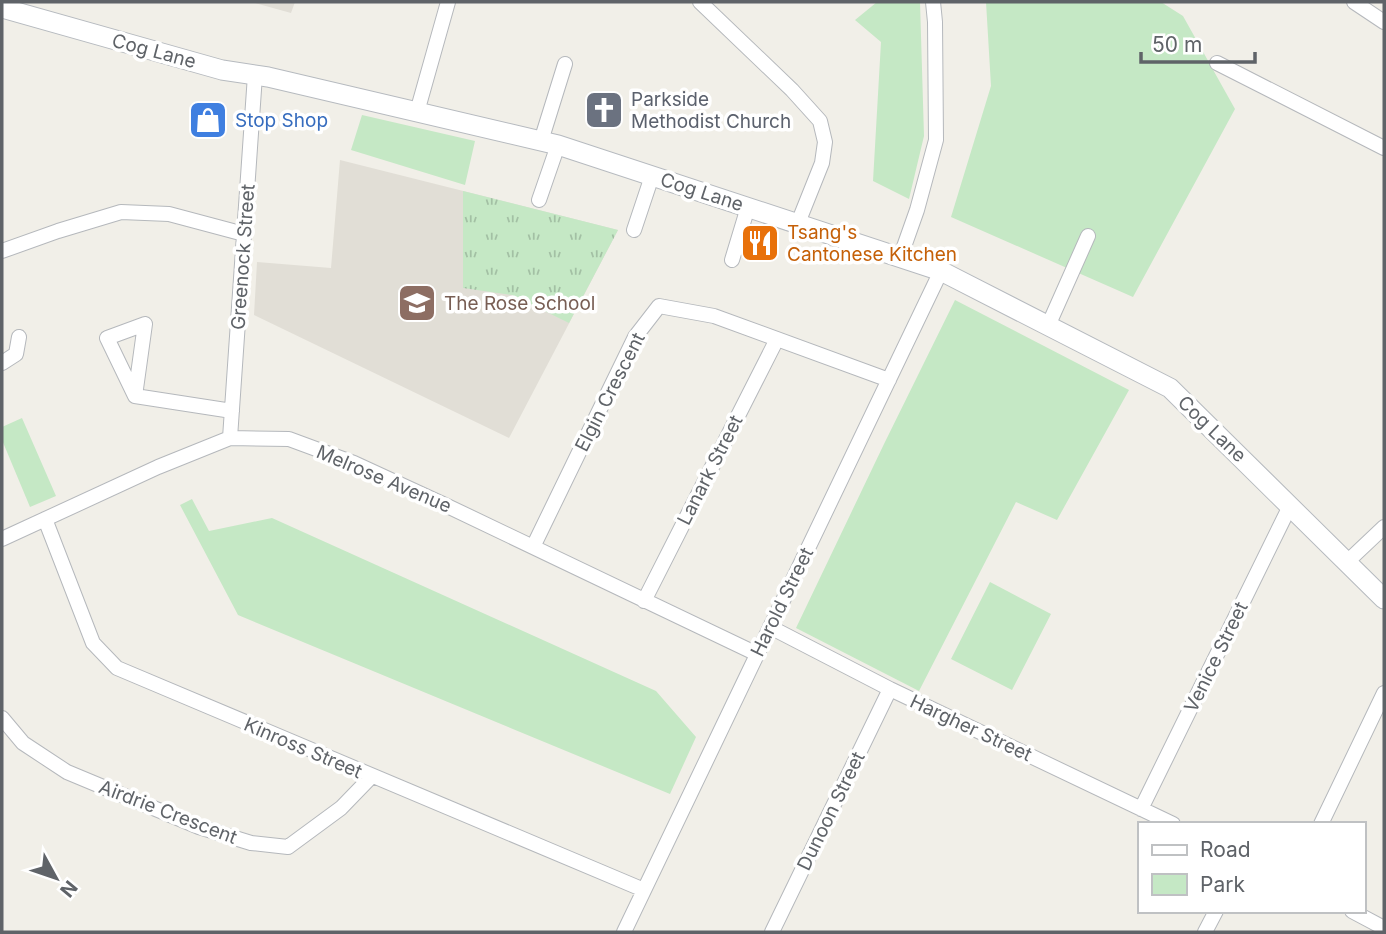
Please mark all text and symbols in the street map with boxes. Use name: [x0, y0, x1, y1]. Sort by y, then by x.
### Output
scale bar: [1141, 21, 1255, 65]
street label: Cog Lane: [109, 29, 199, 73]
text: 50 m: [1152, 32, 1202, 57]
place label: Parkside Methodist Church: [631, 88, 791, 133]
church icon: Parkside Methodist Church: [583, 89, 625, 131]
shop icon: Stop Shop: [187, 99, 229, 141]
place label: Stop Shop: [235, 109, 328, 132]
street label: Cog Lane: [658, 168, 746, 216]
street label: Greenock Street: [226, 183, 260, 331]
place label: Tsang's Cantonese Kitchen: [787, 221, 957, 266]
restaurant icon: Tsang's Cantonese Kitchen: [739, 222, 781, 264]
school or university icon: The Rose School: [396, 282, 438, 324]
place label: The Rose School: [444, 292, 595, 315]
street label: Elgin Crescent: [570, 329, 650, 455]
street label: Cog Lane: [1173, 391, 1251, 467]
street label: Lanark Street: [672, 411, 748, 529]
street label: Melrose Avenue: [313, 440, 455, 518]
street label: Harold Street: [746, 544, 818, 660]
street label: Venice Street: [1179, 598, 1253, 716]
street label: Hargher Street: [906, 690, 1036, 766]
street label: Kinross Street: [240, 713, 366, 783]
street label: Dunoon Street: [792, 748, 870, 874]
street label: Airdrie Crescent: [96, 775, 240, 849]
legend: [1138, 822, 1365, 913]
text: Road: [1200, 837, 1251, 862]
north arrow: [21, 843, 91, 913]
text: Park: [1200, 872, 1245, 897]
text: N: [55, 876, 82, 902]

